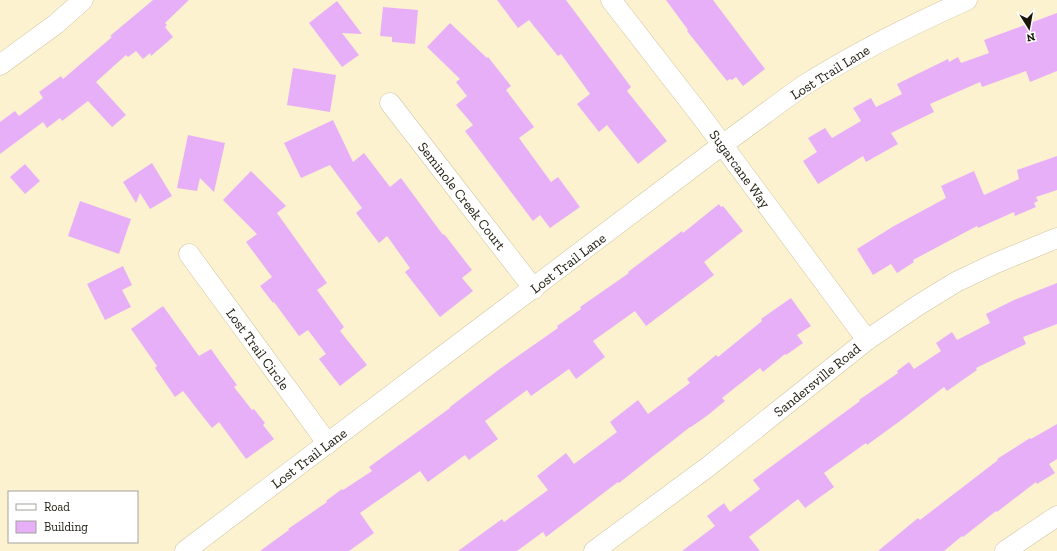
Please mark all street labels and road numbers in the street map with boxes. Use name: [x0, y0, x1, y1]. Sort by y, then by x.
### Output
street label: Lost Trail Lane: [788, 41, 873, 103]
street label: Sugarcane Way: [706, 127, 774, 212]
street label: Seminole Creek Court: [414, 139, 510, 254]
street label: Lost Trail Lane: [527, 229, 610, 297]
street label: Lost Trail Circle: [222, 305, 293, 394]
street label: Sandersville Road: [770, 340, 864, 421]
street label: Lost Trail Lane: [268, 424, 351, 492]

